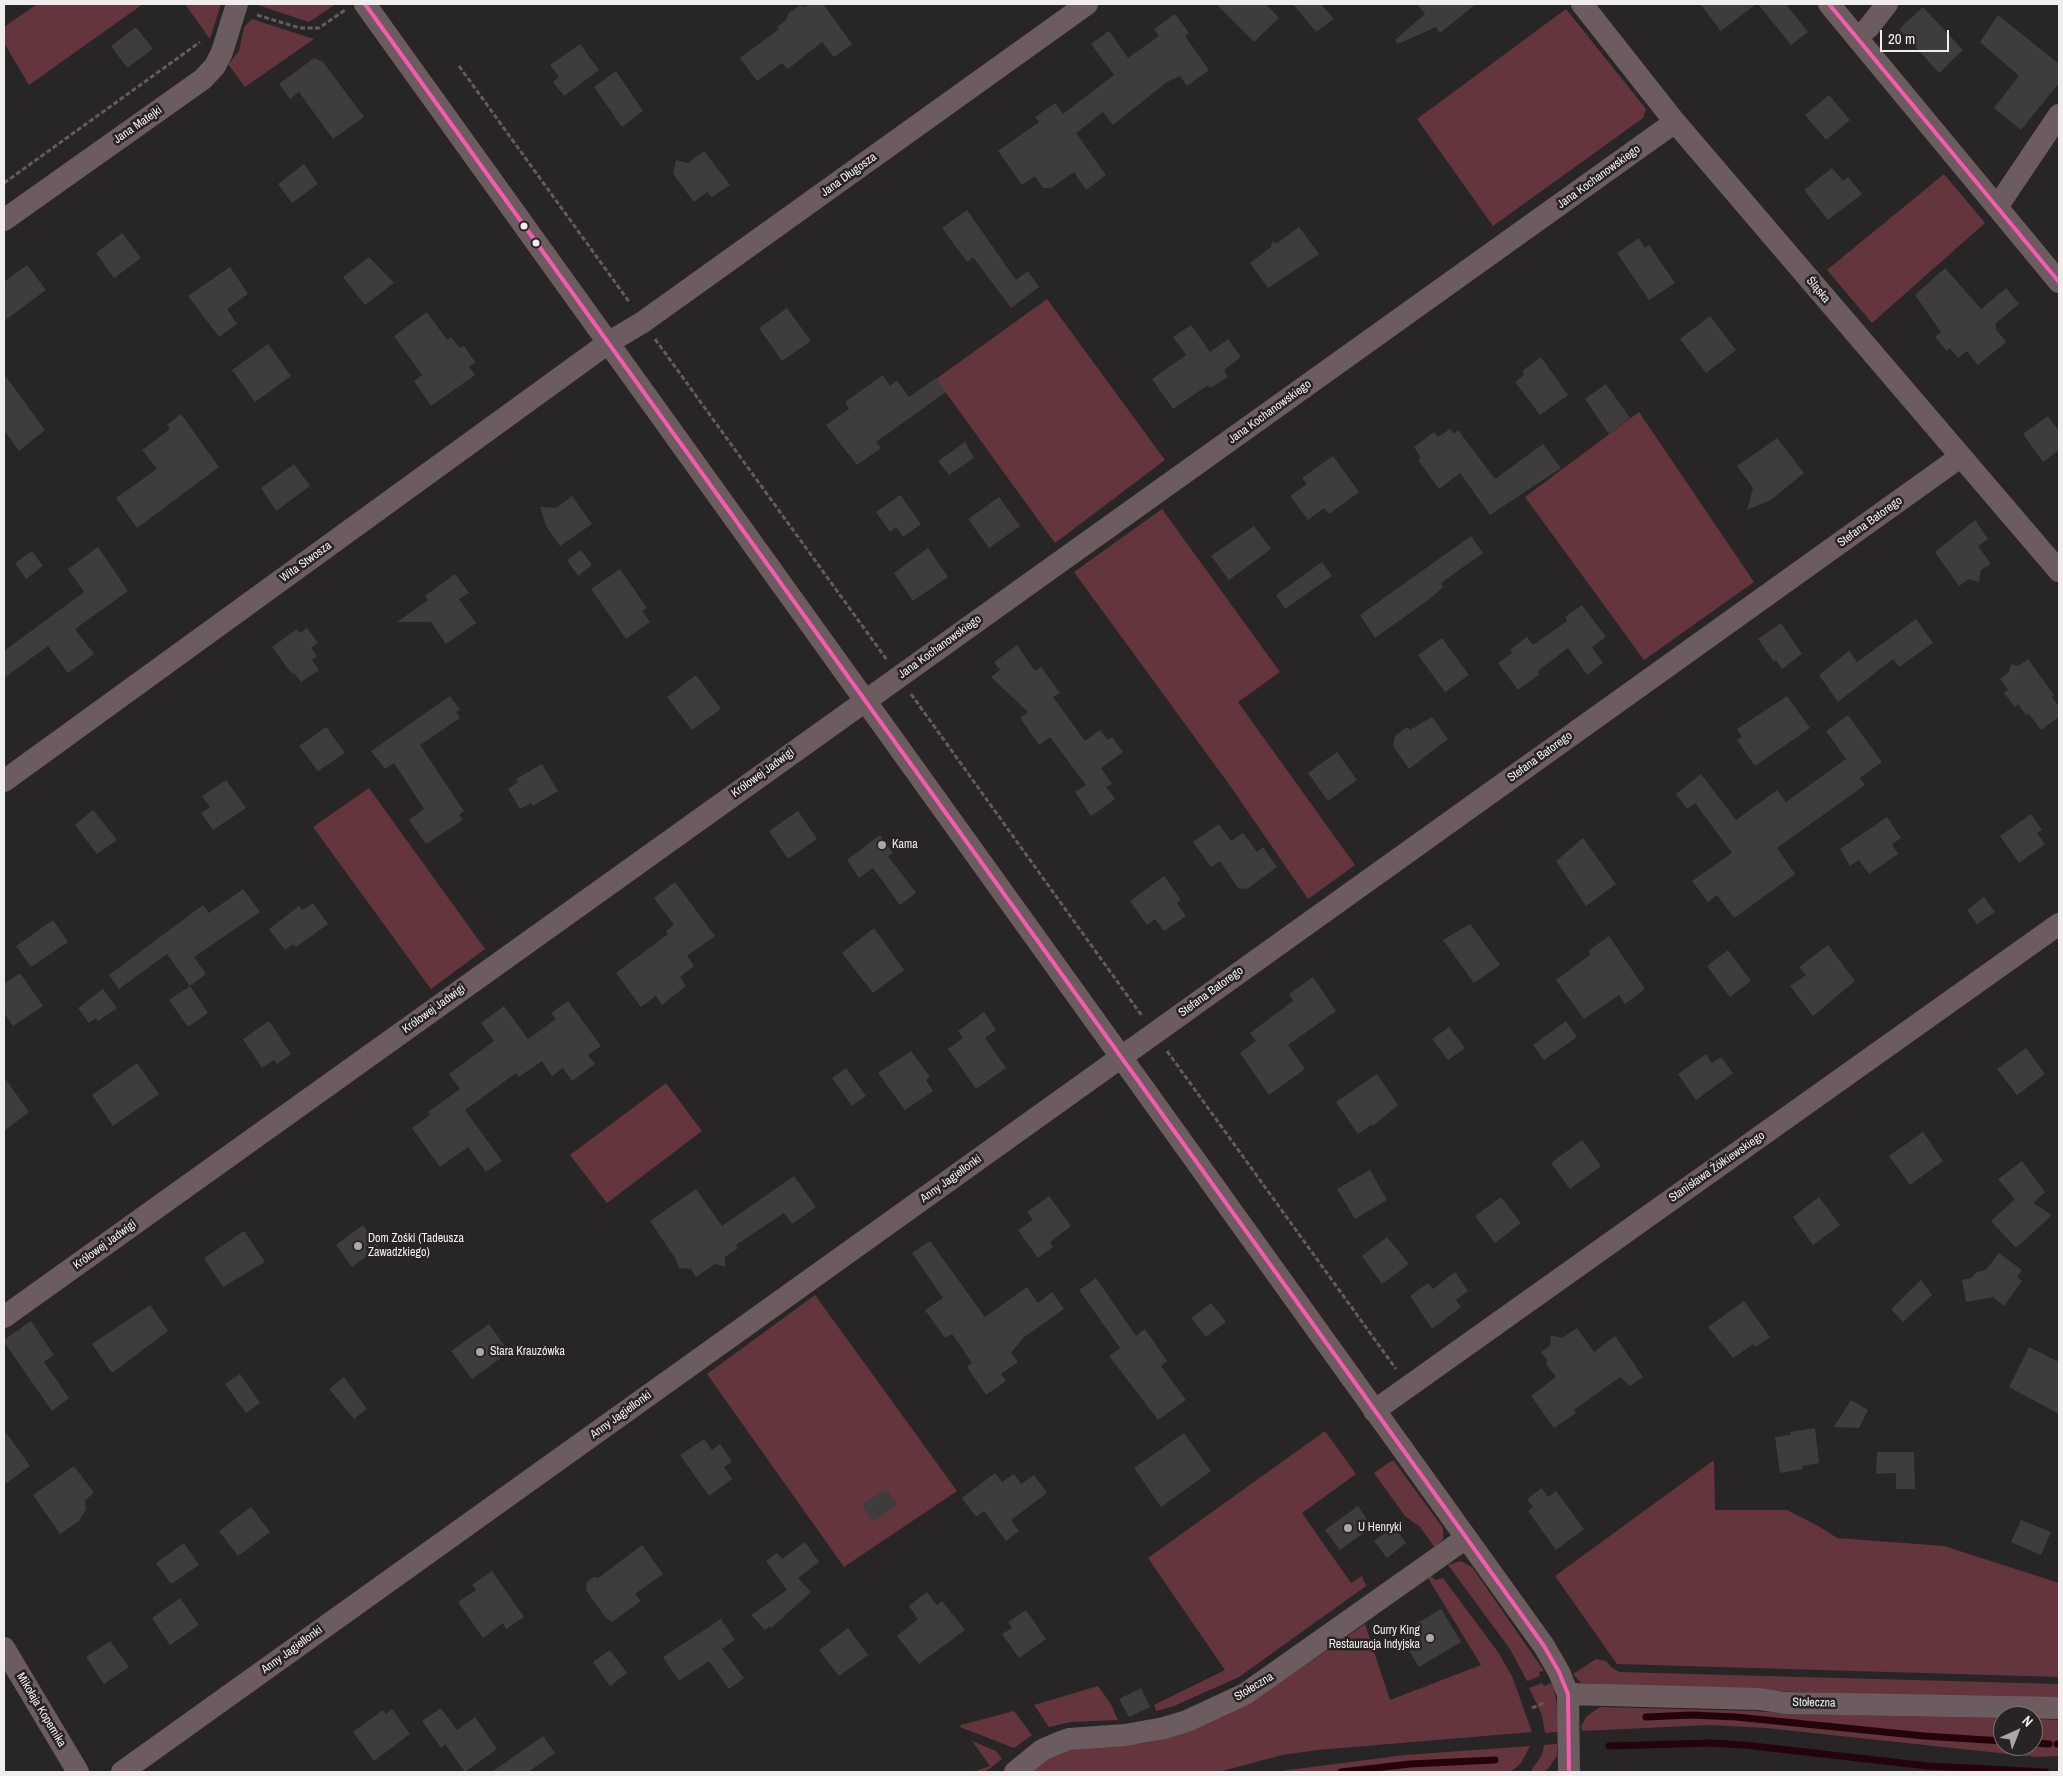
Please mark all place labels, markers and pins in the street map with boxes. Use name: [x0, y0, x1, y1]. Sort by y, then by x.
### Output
unlabelled marker: [519, 221, 529, 231]
unlabelled marker: [531, 238, 541, 248]
place label: Kama: [892, 838, 918, 852]
marker: Kama: [876, 839, 888, 851]
place label: Dom Zośki (Tadeusza Zawadzkiego): [368, 1232, 464, 1260]
marker: Dom Zośki (Tadeusza Zawadzkiego): [352, 1240, 364, 1252]
place label: Stara Krauzówka: [490, 1345, 565, 1359]
marker: Stara Krauzówka: [474, 1346, 486, 1358]
place label: U Henryki: [1358, 1521, 1402, 1535]
marker: U Henryki: [1342, 1522, 1354, 1534]
place label: Curry King Restauracja Indyjska: [1329, 1624, 1420, 1652]
marker: Curry King Restauracja Indyjska: [1424, 1632, 1436, 1644]

